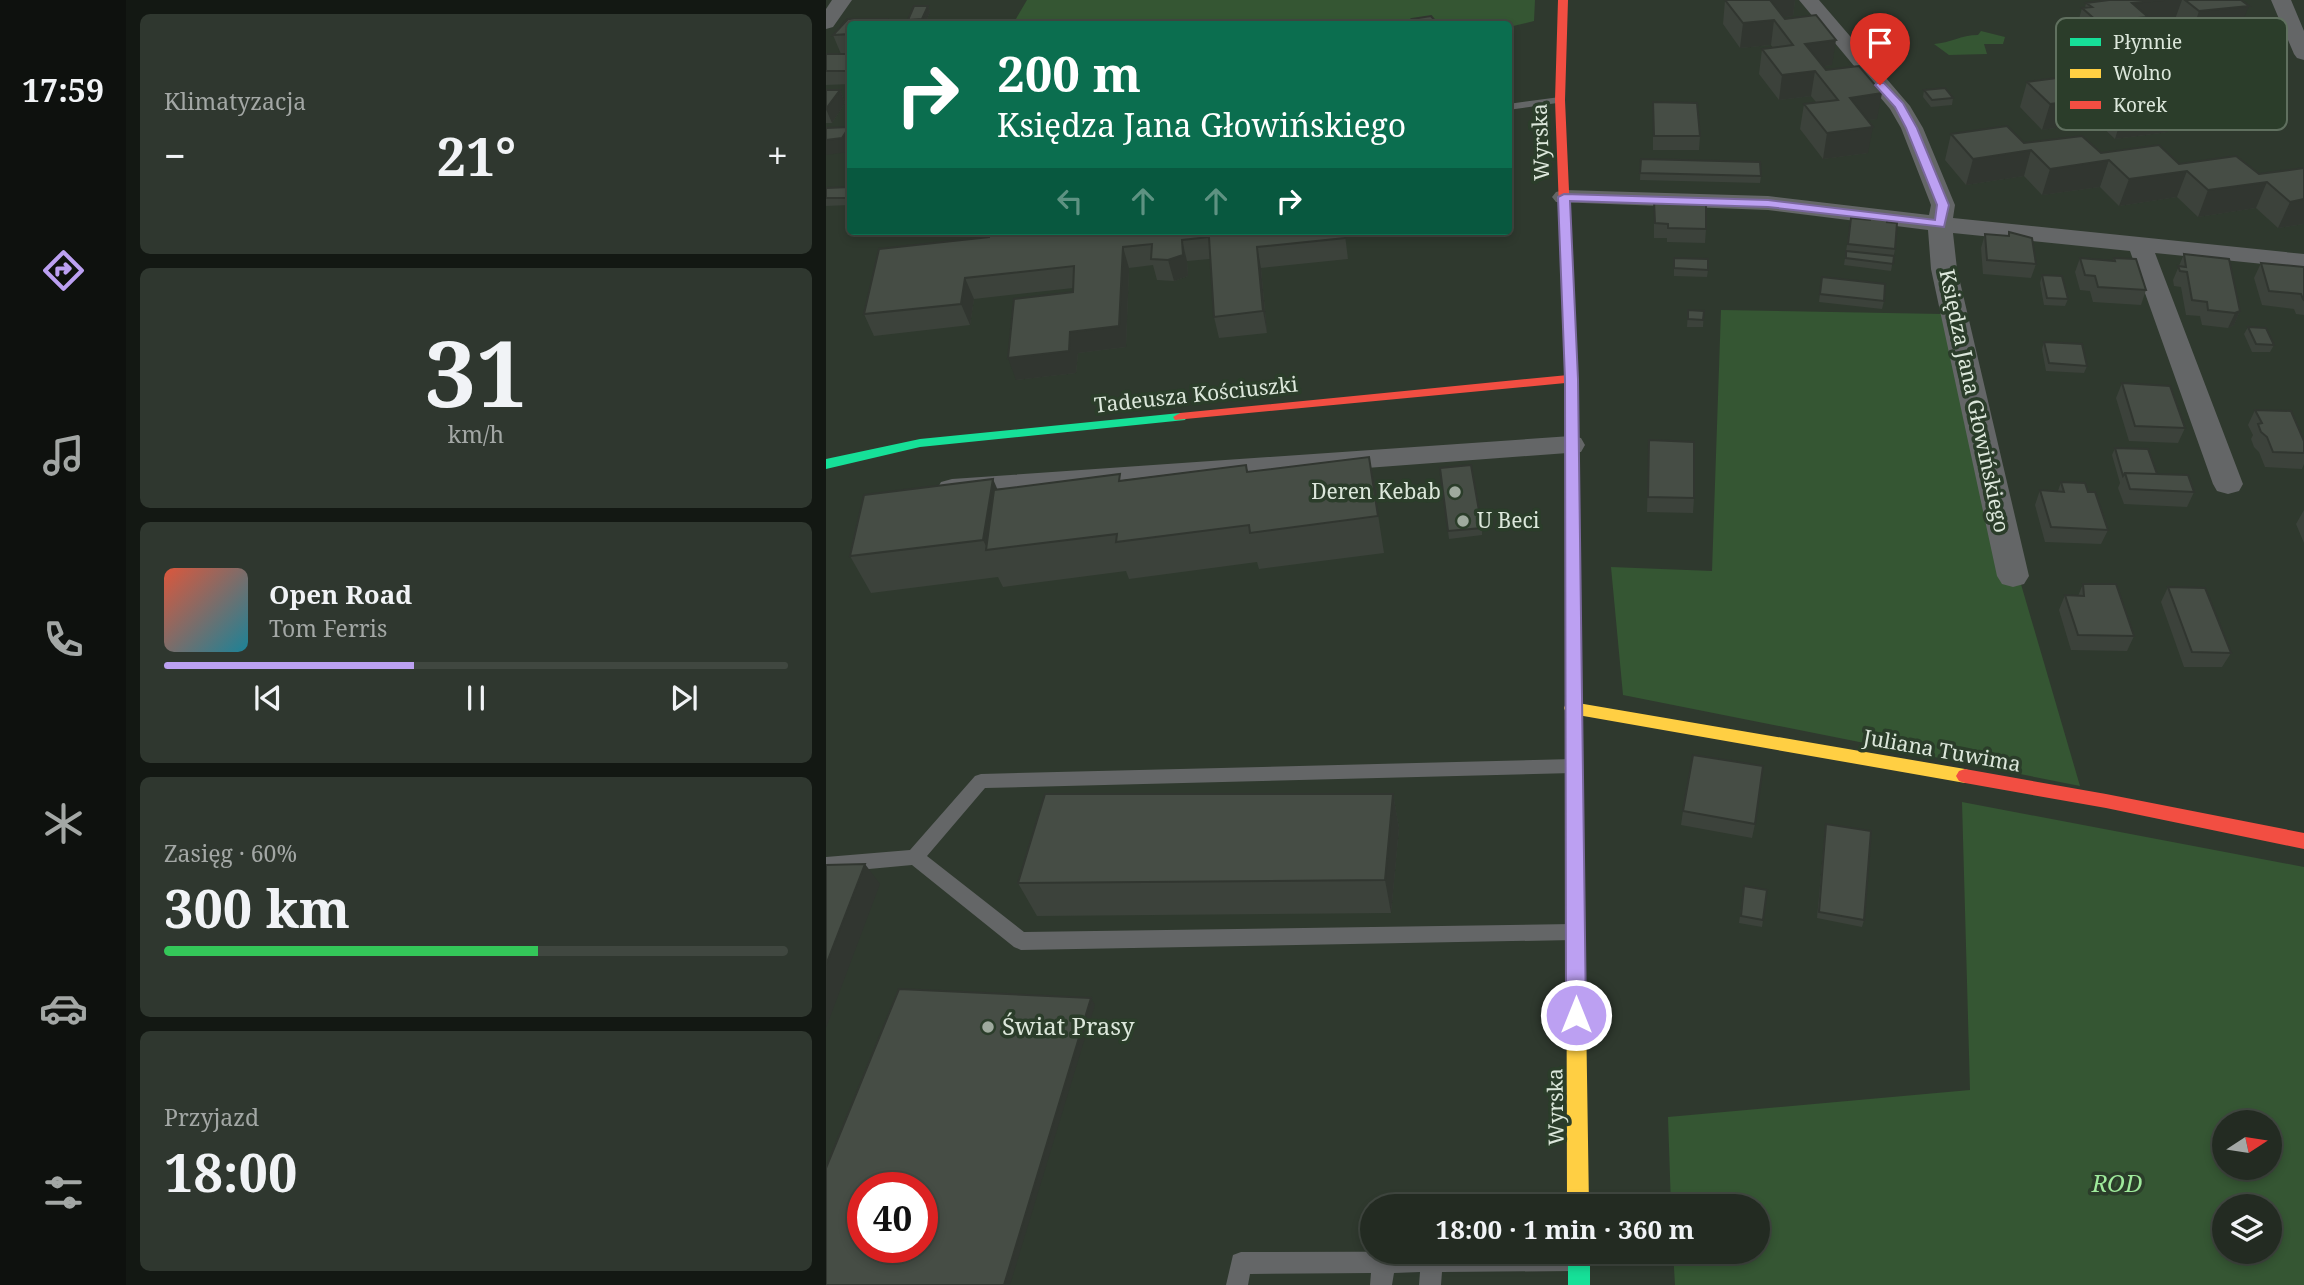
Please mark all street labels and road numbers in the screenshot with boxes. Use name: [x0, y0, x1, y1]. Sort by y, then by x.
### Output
street label: Wyrska: [1525, 103, 1555, 181]
street label: Księdza Jana Głowińskiego: [1933, 267, 2017, 535]
street label: Tadeusza Kościuszki: [1093, 369, 1299, 419]
street label: Juliana Tuwima: [1860, 722, 2023, 778]
street label: Wyrska: [1540, 1068, 1570, 1146]

